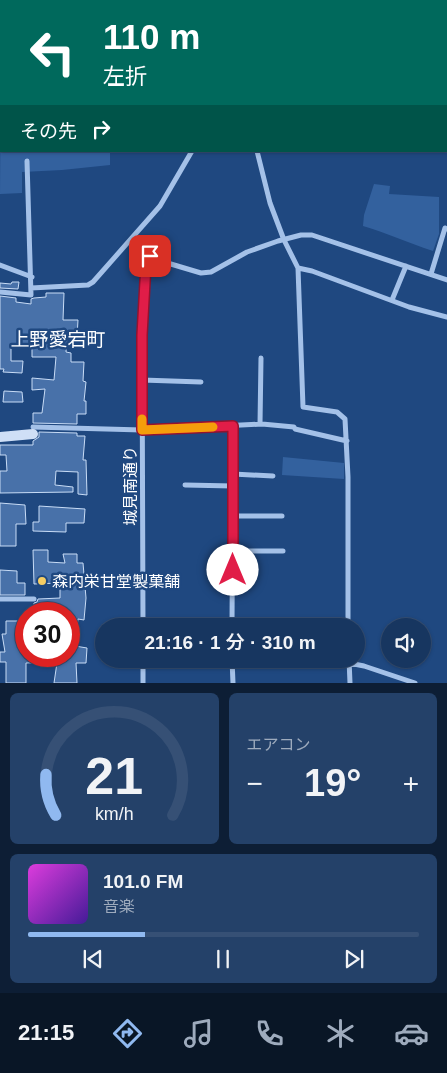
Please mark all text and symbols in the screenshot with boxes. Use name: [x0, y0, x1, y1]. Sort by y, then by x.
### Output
text: 110 m: [103, 17, 200, 56]
icon: left: [20, 20, 85, 85]
text: 左折: [103, 64, 147, 89]
icon: right: [87, 115, 115, 143]
text: その先: [20, 121, 77, 142]
pin: [129, 235, 171, 277]
icon: arrive: [136, 242, 164, 270]
district label: 上野愛宕町: [10, 329, 106, 350]
street label: 城見南通り: [122, 446, 139, 526]
position arrow: [206, 543, 258, 595]
place label: 森内栄甘堂製菓舗: [52, 573, 180, 590]
marker: 森内栄甘堂製菓舗: [36, 575, 48, 587]
speed limit sign: 30: [15, 602, 80, 667]
map controls: [381, 618, 431, 668]
button: sound: [381, 618, 431, 668]
text: 21:16 · 1 分 · 310 m: [144, 632, 316, 653]
text: エアコン: [247, 736, 311, 753]
text: 21: [85, 747, 143, 805]
text: 19°: [304, 762, 361, 804]
text: −: [247, 768, 263, 799]
text: +: [403, 768, 419, 799]
text: km/h: [95, 804, 134, 824]
text: 101.0 FM: [103, 871, 183, 892]
text: 音楽: [103, 898, 135, 915]
icon: previous: [79, 945, 107, 973]
icon: pause: [209, 945, 237, 973]
icon: next: [340, 945, 368, 973]
icon: directions: [110, 1016, 145, 1051]
icon: music: [181, 1016, 216, 1051]
icon: phone: [252, 1016, 287, 1051]
icon: climate: [323, 1016, 358, 1051]
icon: car: [394, 1016, 429, 1051]
text: 21:15: [18, 1020, 74, 1045]

